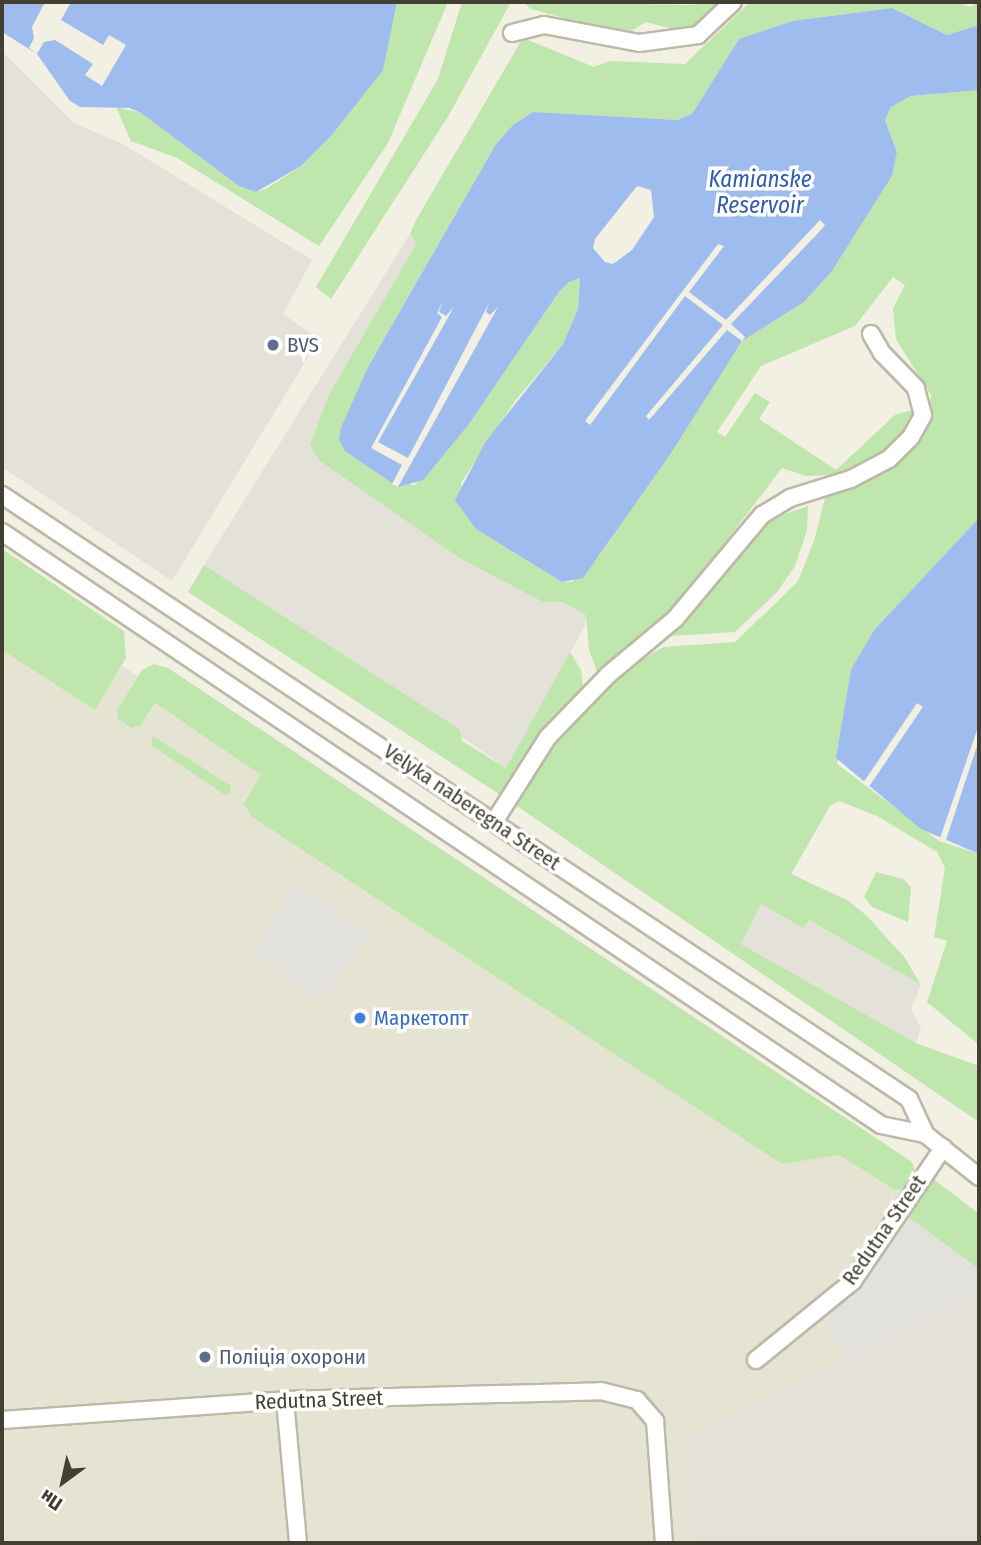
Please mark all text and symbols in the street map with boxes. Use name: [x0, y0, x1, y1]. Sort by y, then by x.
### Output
water label: Kamianske Reservoir: [708, 165, 812, 219]
place label: BVS: [287, 332, 319, 358]
marker: BVS: [265, 337, 281, 353]
street label: Velyka naberegna Street: [379, 738, 565, 876]
place label: Маркетопт: [374, 1005, 469, 1031]
marker: Маркетопт: [352, 1010, 368, 1026]
street label: Redutna Street: [837, 1170, 931, 1290]
place label: Поліція охорони: [219, 1344, 366, 1370]
marker: Поліція охорони: [197, 1349, 213, 1365]
street label: Redutna Street: [254, 1385, 384, 1415]
north arrow: [28, 1447, 98, 1517]
text: Пн: [36, 1485, 67, 1516]

